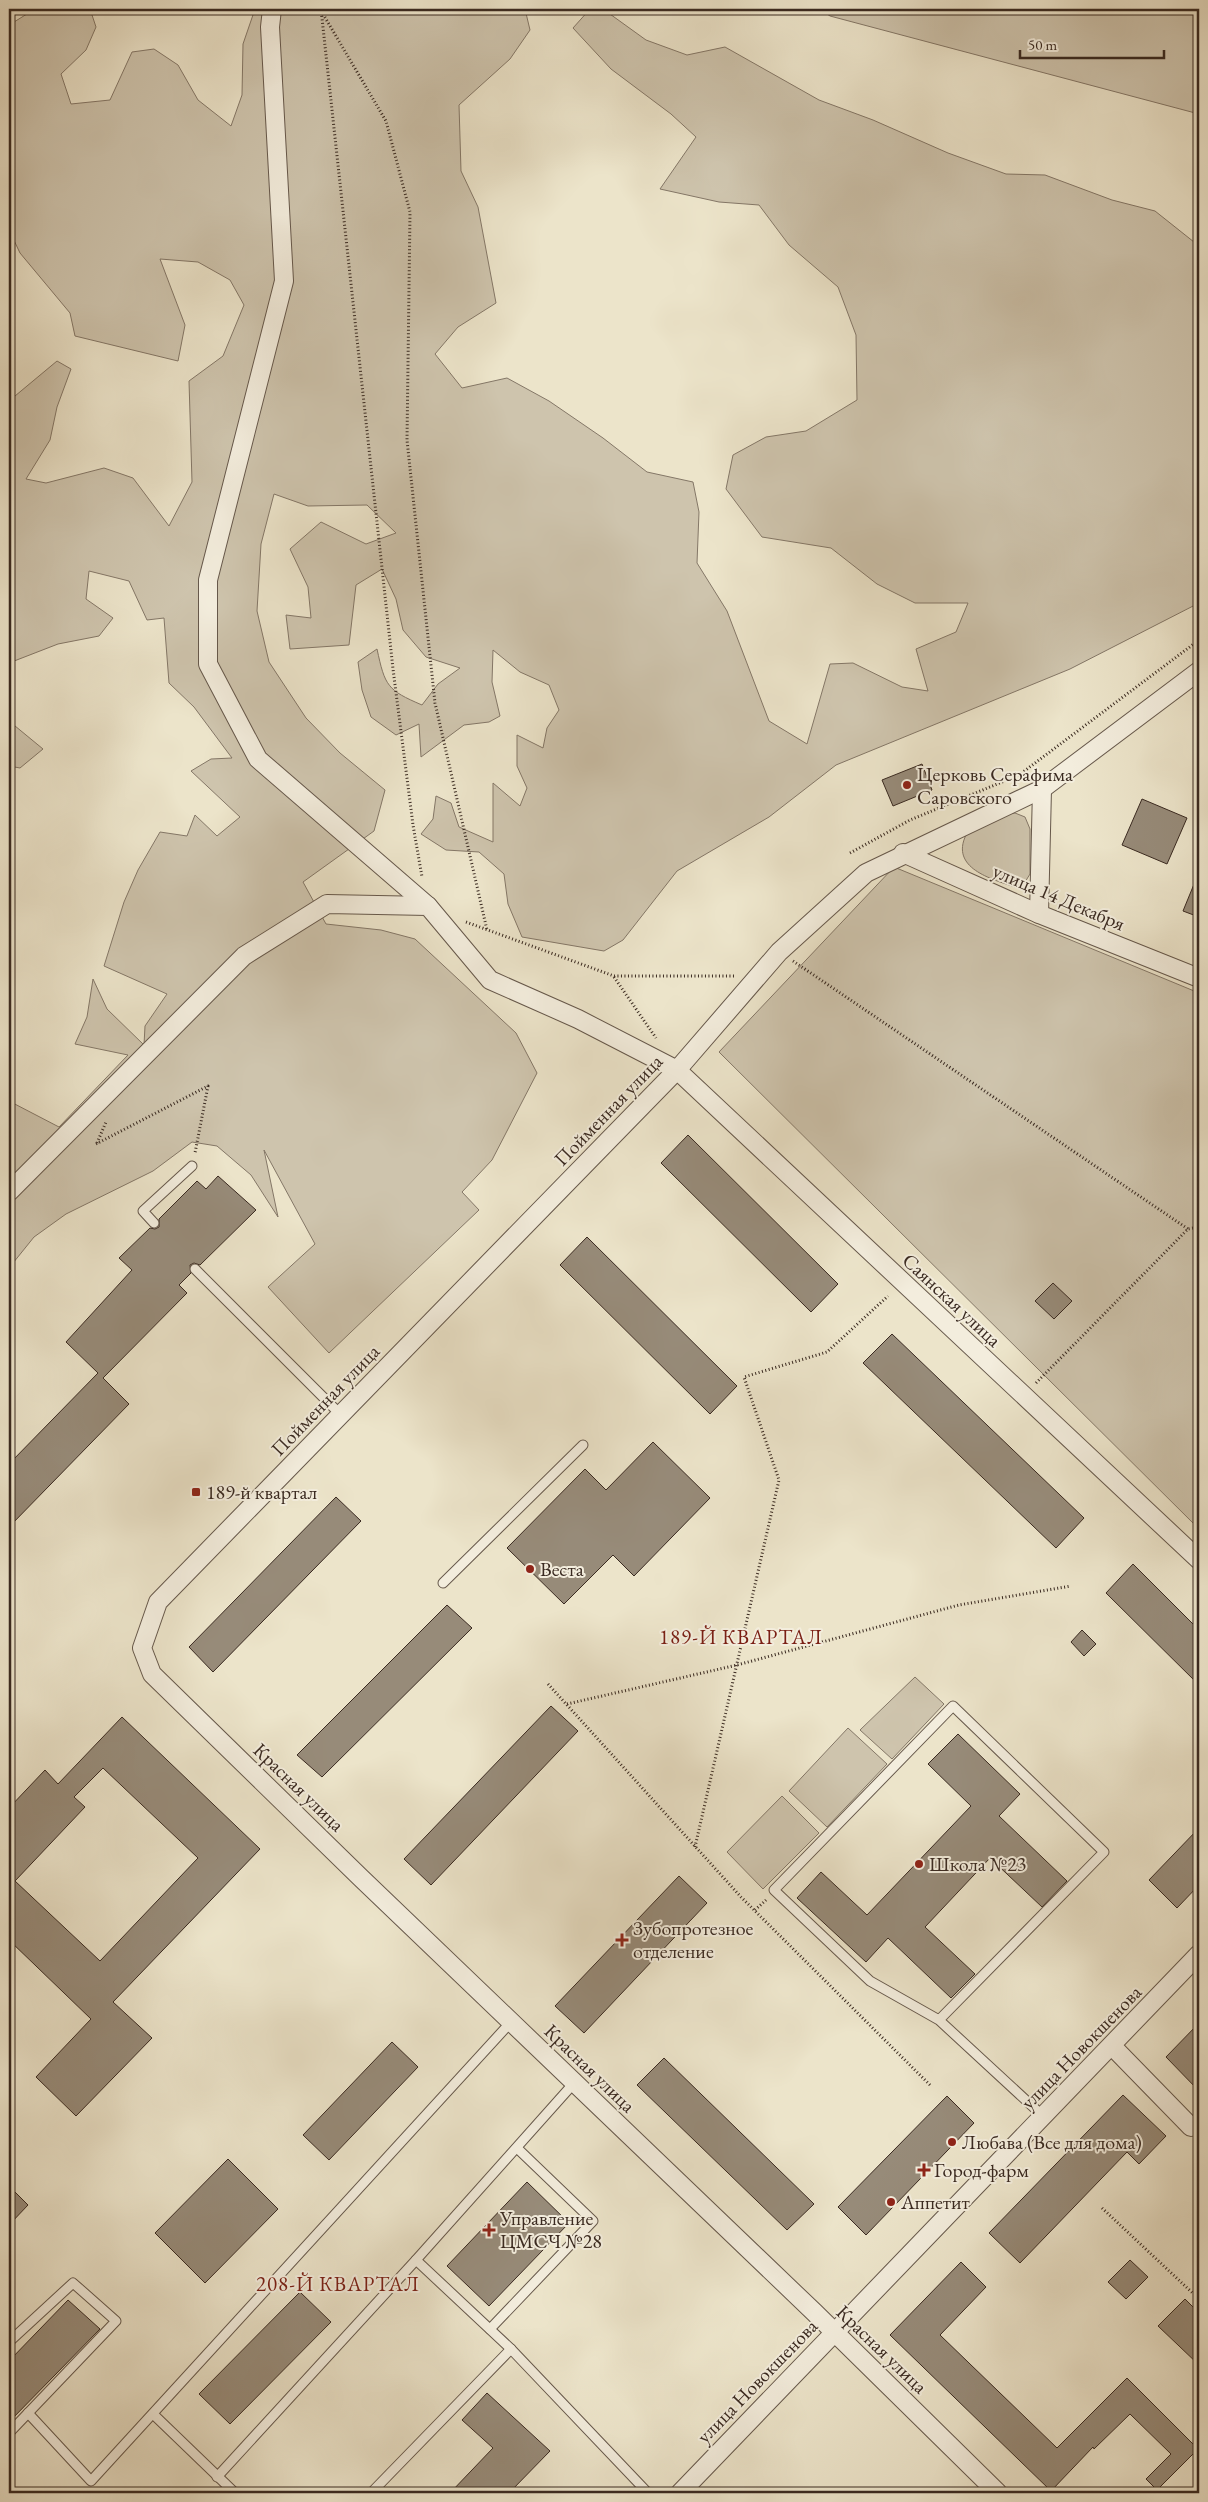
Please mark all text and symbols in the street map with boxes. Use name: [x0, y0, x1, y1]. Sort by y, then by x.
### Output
scale bar: [1020, 28, 1164, 60]
text: 50 m: [1028, 35, 1057, 54]
place label: Церковь Серафима Саровского: [917, 761, 1073, 810]
marker: Церковь Серафима Саровского: [901, 779, 913, 791]
street label: улица 14 Декабря: [989, 857, 1129, 937]
street label: Пойменная улица: [548, 1049, 668, 1171]
street label: Саянская улица: [897, 1247, 1007, 1353]
street label: Пойменная улица: [265, 1339, 385, 1461]
place label: 189-й квартал: [206, 1479, 317, 1505]
marker: 189-й квартал: [190, 1486, 202, 1498]
place label: Веста: [540, 1556, 584, 1582]
marker: Веста: [524, 1563, 536, 1575]
district label: 189-Й КВАРТАЛ: [659, 1623, 823, 1650]
street label: Красная улица: [248, 1737, 350, 1837]
place label: Школа №23: [929, 1851, 1026, 1877]
marker: Школа №23: [913, 1858, 925, 1870]
place label: Зубопротезное отделение: [633, 1915, 754, 1964]
marker: Зубопротезное отделение: [615, 1933, 629, 1947]
street label: улица Новокшенова: [1015, 1979, 1147, 2115]
street label: Красная улица: [539, 2018, 641, 2118]
place label: Любава (Все для дома): [962, 2129, 1142, 2155]
marker: Любава (Все для дома): [946, 2136, 958, 2148]
place label: Город-фарм: [934, 2157, 1029, 2183]
marker: Город-фарм: [918, 2164, 930, 2176]
place label: Аппетит: [900, 2189, 970, 2215]
marker: Аппетит: [885, 2196, 897, 2208]
place label: Управление ЦМСЧ №28: [499, 2205, 602, 2254]
marker: Управление ЦМСЧ №28: [482, 2223, 496, 2237]
district label: 208-Й КВАРТАЛ: [256, 2270, 420, 2297]
street label: Красная улица: [831, 2299, 933, 2399]
street label: улица Новокшенова: [691, 2313, 823, 2449]

